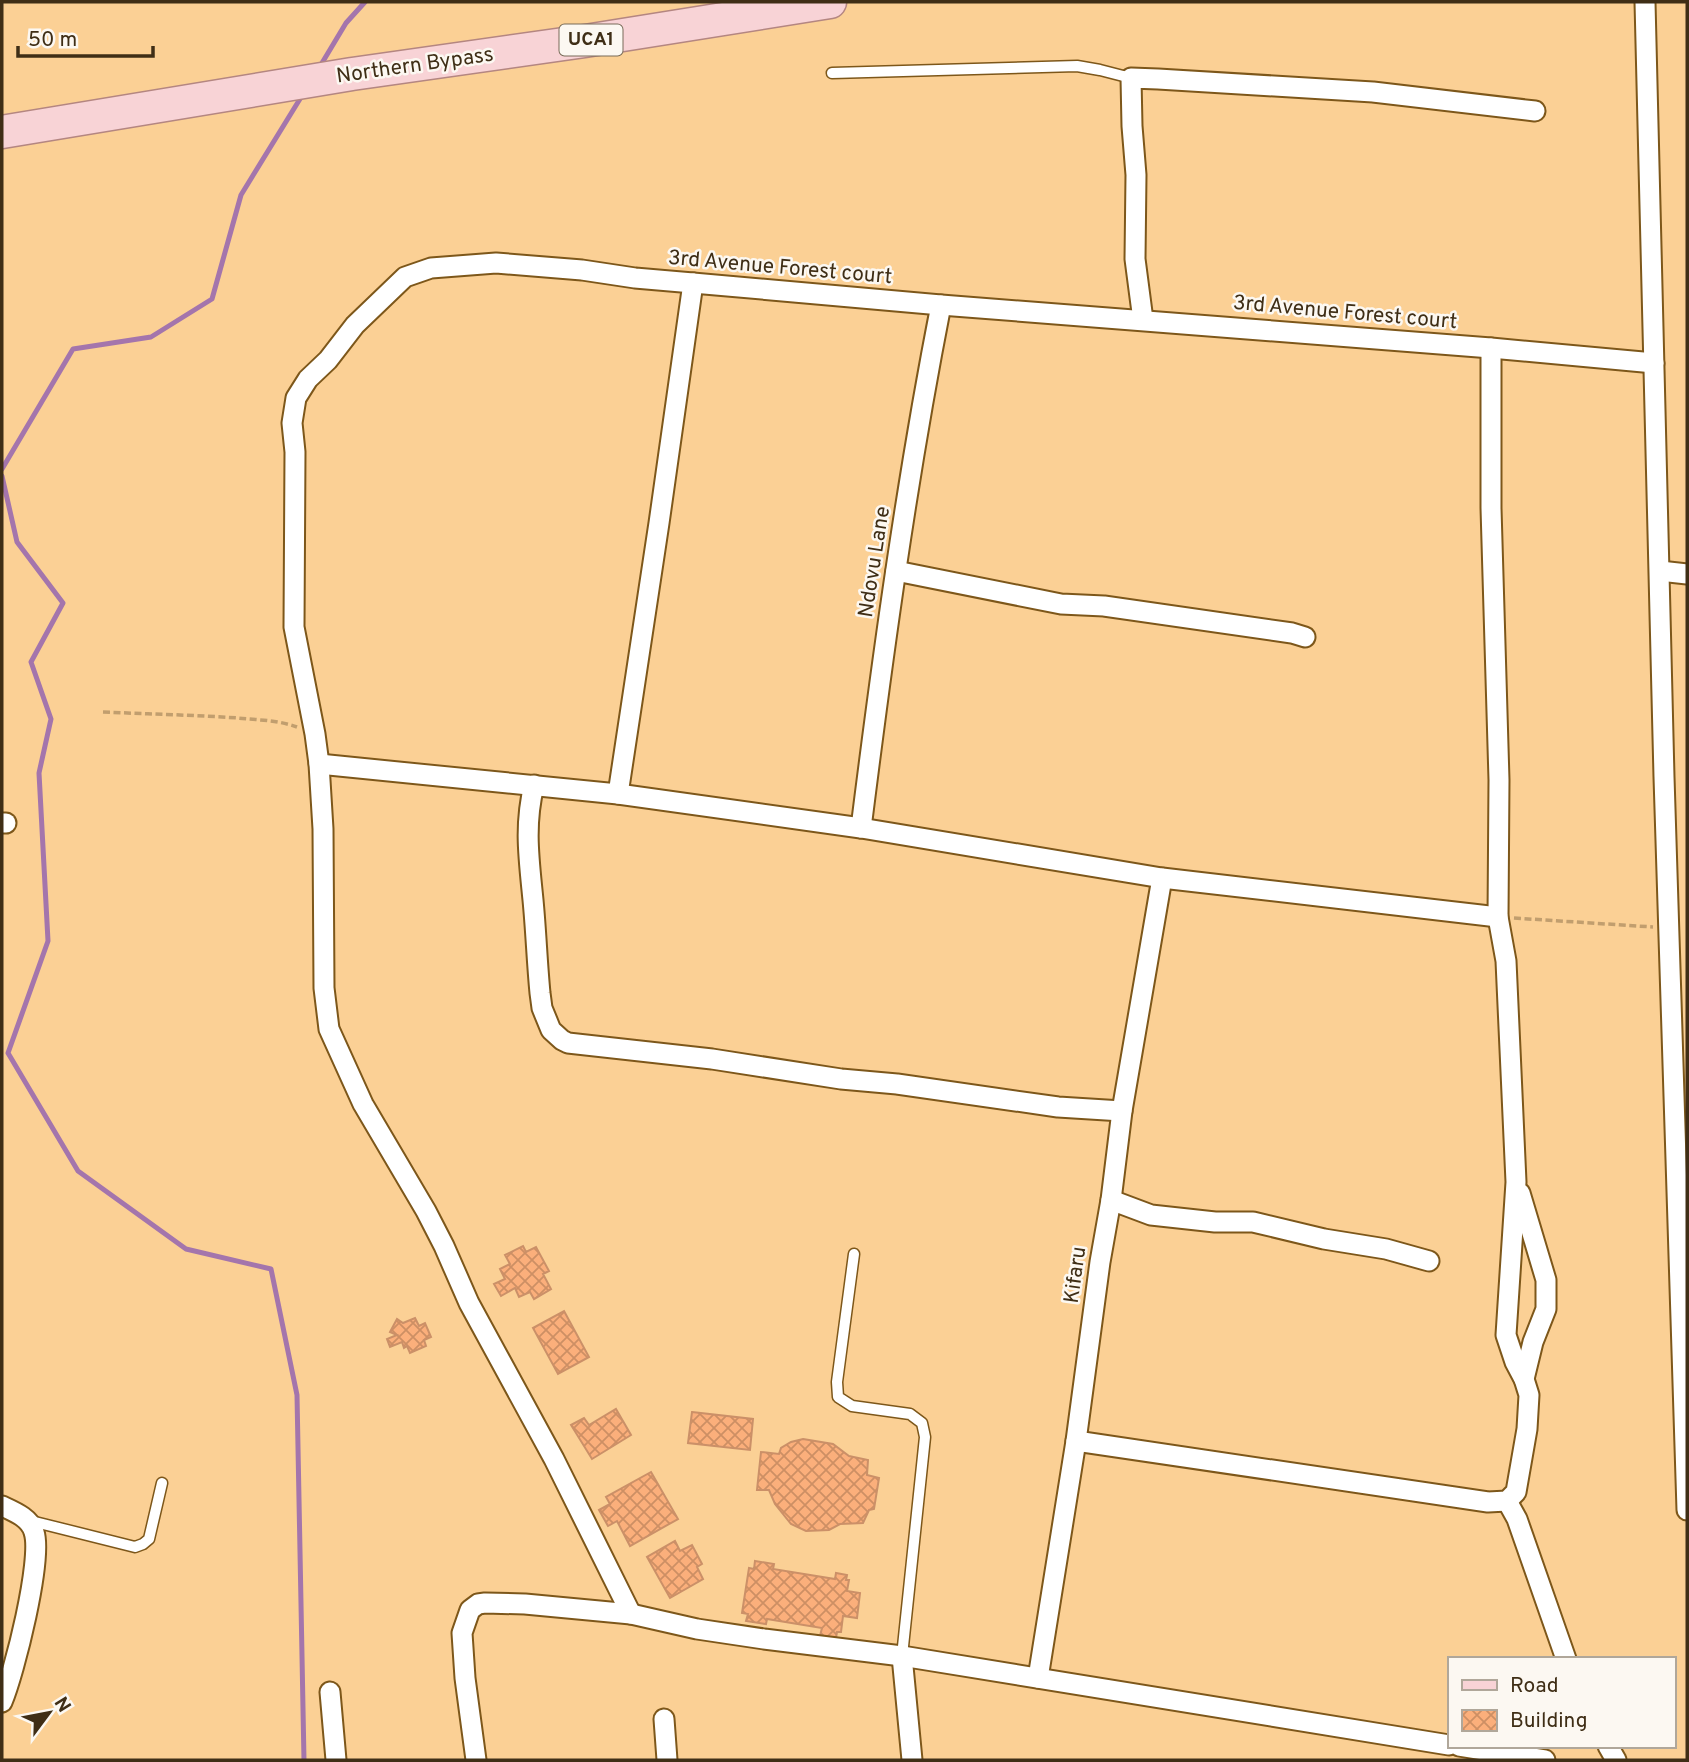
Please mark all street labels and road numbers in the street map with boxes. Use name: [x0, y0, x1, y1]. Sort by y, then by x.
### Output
road number: UCA1: [560, 24, 622, 56]
street label: Northern Bypass: [335, 42, 495, 90]
street label: 3rd Avenue Forest court: [667, 245, 893, 291]
street label: 3rd Avenue Forest court: [1232, 290, 1458, 336]
street label: Ndovu Lane: [853, 504, 897, 620]
street label: Kifaru: [1059, 1245, 1093, 1305]

